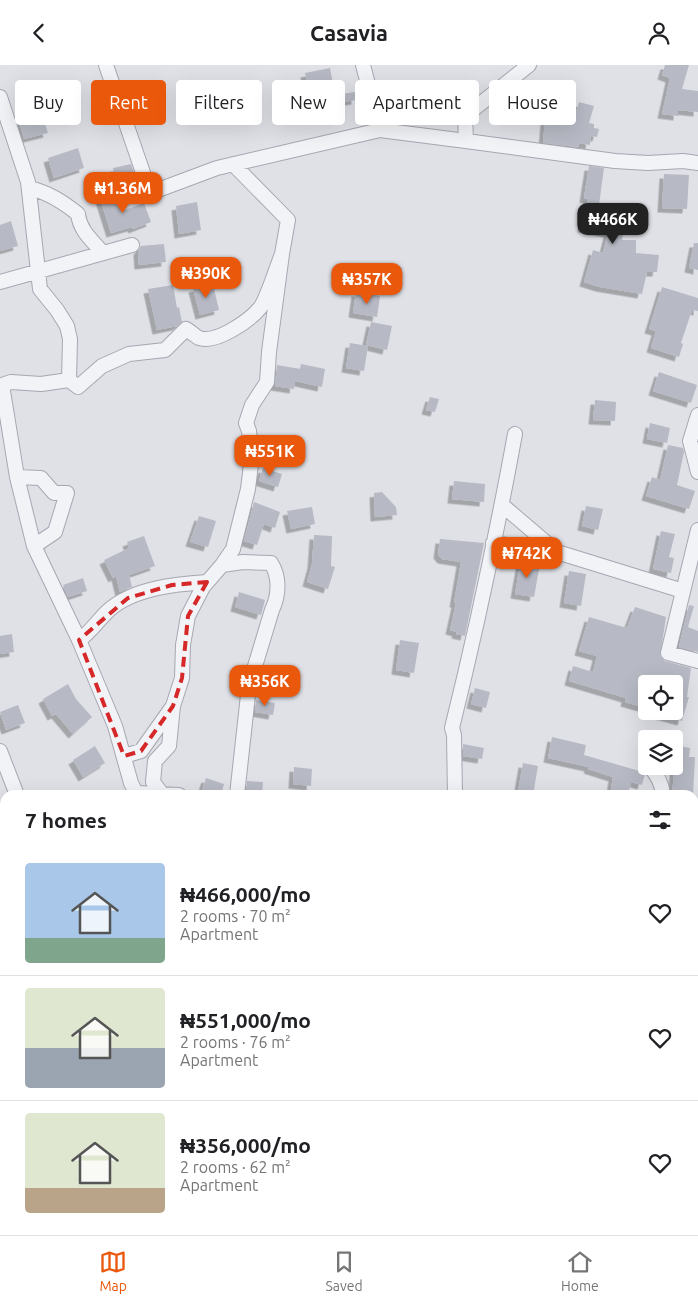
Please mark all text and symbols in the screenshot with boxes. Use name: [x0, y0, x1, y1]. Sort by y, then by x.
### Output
icon: back: [25, 19, 53, 47]
icon: person: [645, 19, 673, 47]
text: Casavia: [310, 20, 388, 45]
chip: Buy: [15, 80, 81, 125]
chip: Rent: [91, 80, 166, 125]
chip: Filters: [176, 80, 262, 125]
chip: New: [272, 80, 345, 125]
chip: Apartment: [355, 80, 479, 125]
chip: House: [489, 80, 576, 125]
pin: ₦1.36M: [82, 171, 164, 214]
text: ₦1.36M: [95, 179, 151, 197]
pin: ₦466K: [578, 203, 648, 245]
text: ₦466K: [588, 210, 638, 228]
pin: ₦390K: [171, 257, 241, 299]
pin: ₦357K: [332, 263, 402, 305]
text: ₦390K: [181, 264, 231, 282]
text: ₦357K: [342, 270, 392, 288]
pin: ₦551K: [235, 435, 305, 477]
text: ₦551K: [245, 442, 295, 460]
pin: ₦742K: [492, 537, 562, 579]
text: ₦742K: [502, 544, 552, 562]
pin: ₦356K: [230, 665, 300, 707]
text: ₦356K: [240, 672, 290, 690]
map controls: [638, 675, 683, 775]
button: locate: [638, 675, 683, 720]
button: layers: [638, 730, 683, 775]
icon: filters: [646, 806, 674, 834]
text: 7 homes: [25, 808, 107, 832]
text: ₦466,000/mo: [180, 882, 311, 906]
icon: home: [65, 883, 125, 943]
icon: heart: [646, 899, 674, 927]
text: 2 rooms · 70 m²: [180, 907, 291, 925]
text: Apartment: [180, 925, 258, 943]
icon: home: [65, 1008, 125, 1068]
text: ₦551,000/mo: [180, 1008, 311, 1032]
icon: heart: [646, 1024, 674, 1052]
text: 2 rooms · 76 m²: [180, 1033, 291, 1051]
text: Apartment: [180, 1051, 258, 1069]
icon: home: [65, 1133, 125, 1193]
text: ₦356,000/mo: [180, 1133, 311, 1157]
icon: heart: [646, 1149, 674, 1177]
text: 2 rooms · 62 m²: [180, 1158, 291, 1176]
text: Apartment: [180, 1176, 258, 1194]
tab: Map: [99, 1248, 127, 1294]
tab: Saved: [325, 1248, 363, 1294]
tab: Home: [561, 1248, 599, 1294]

